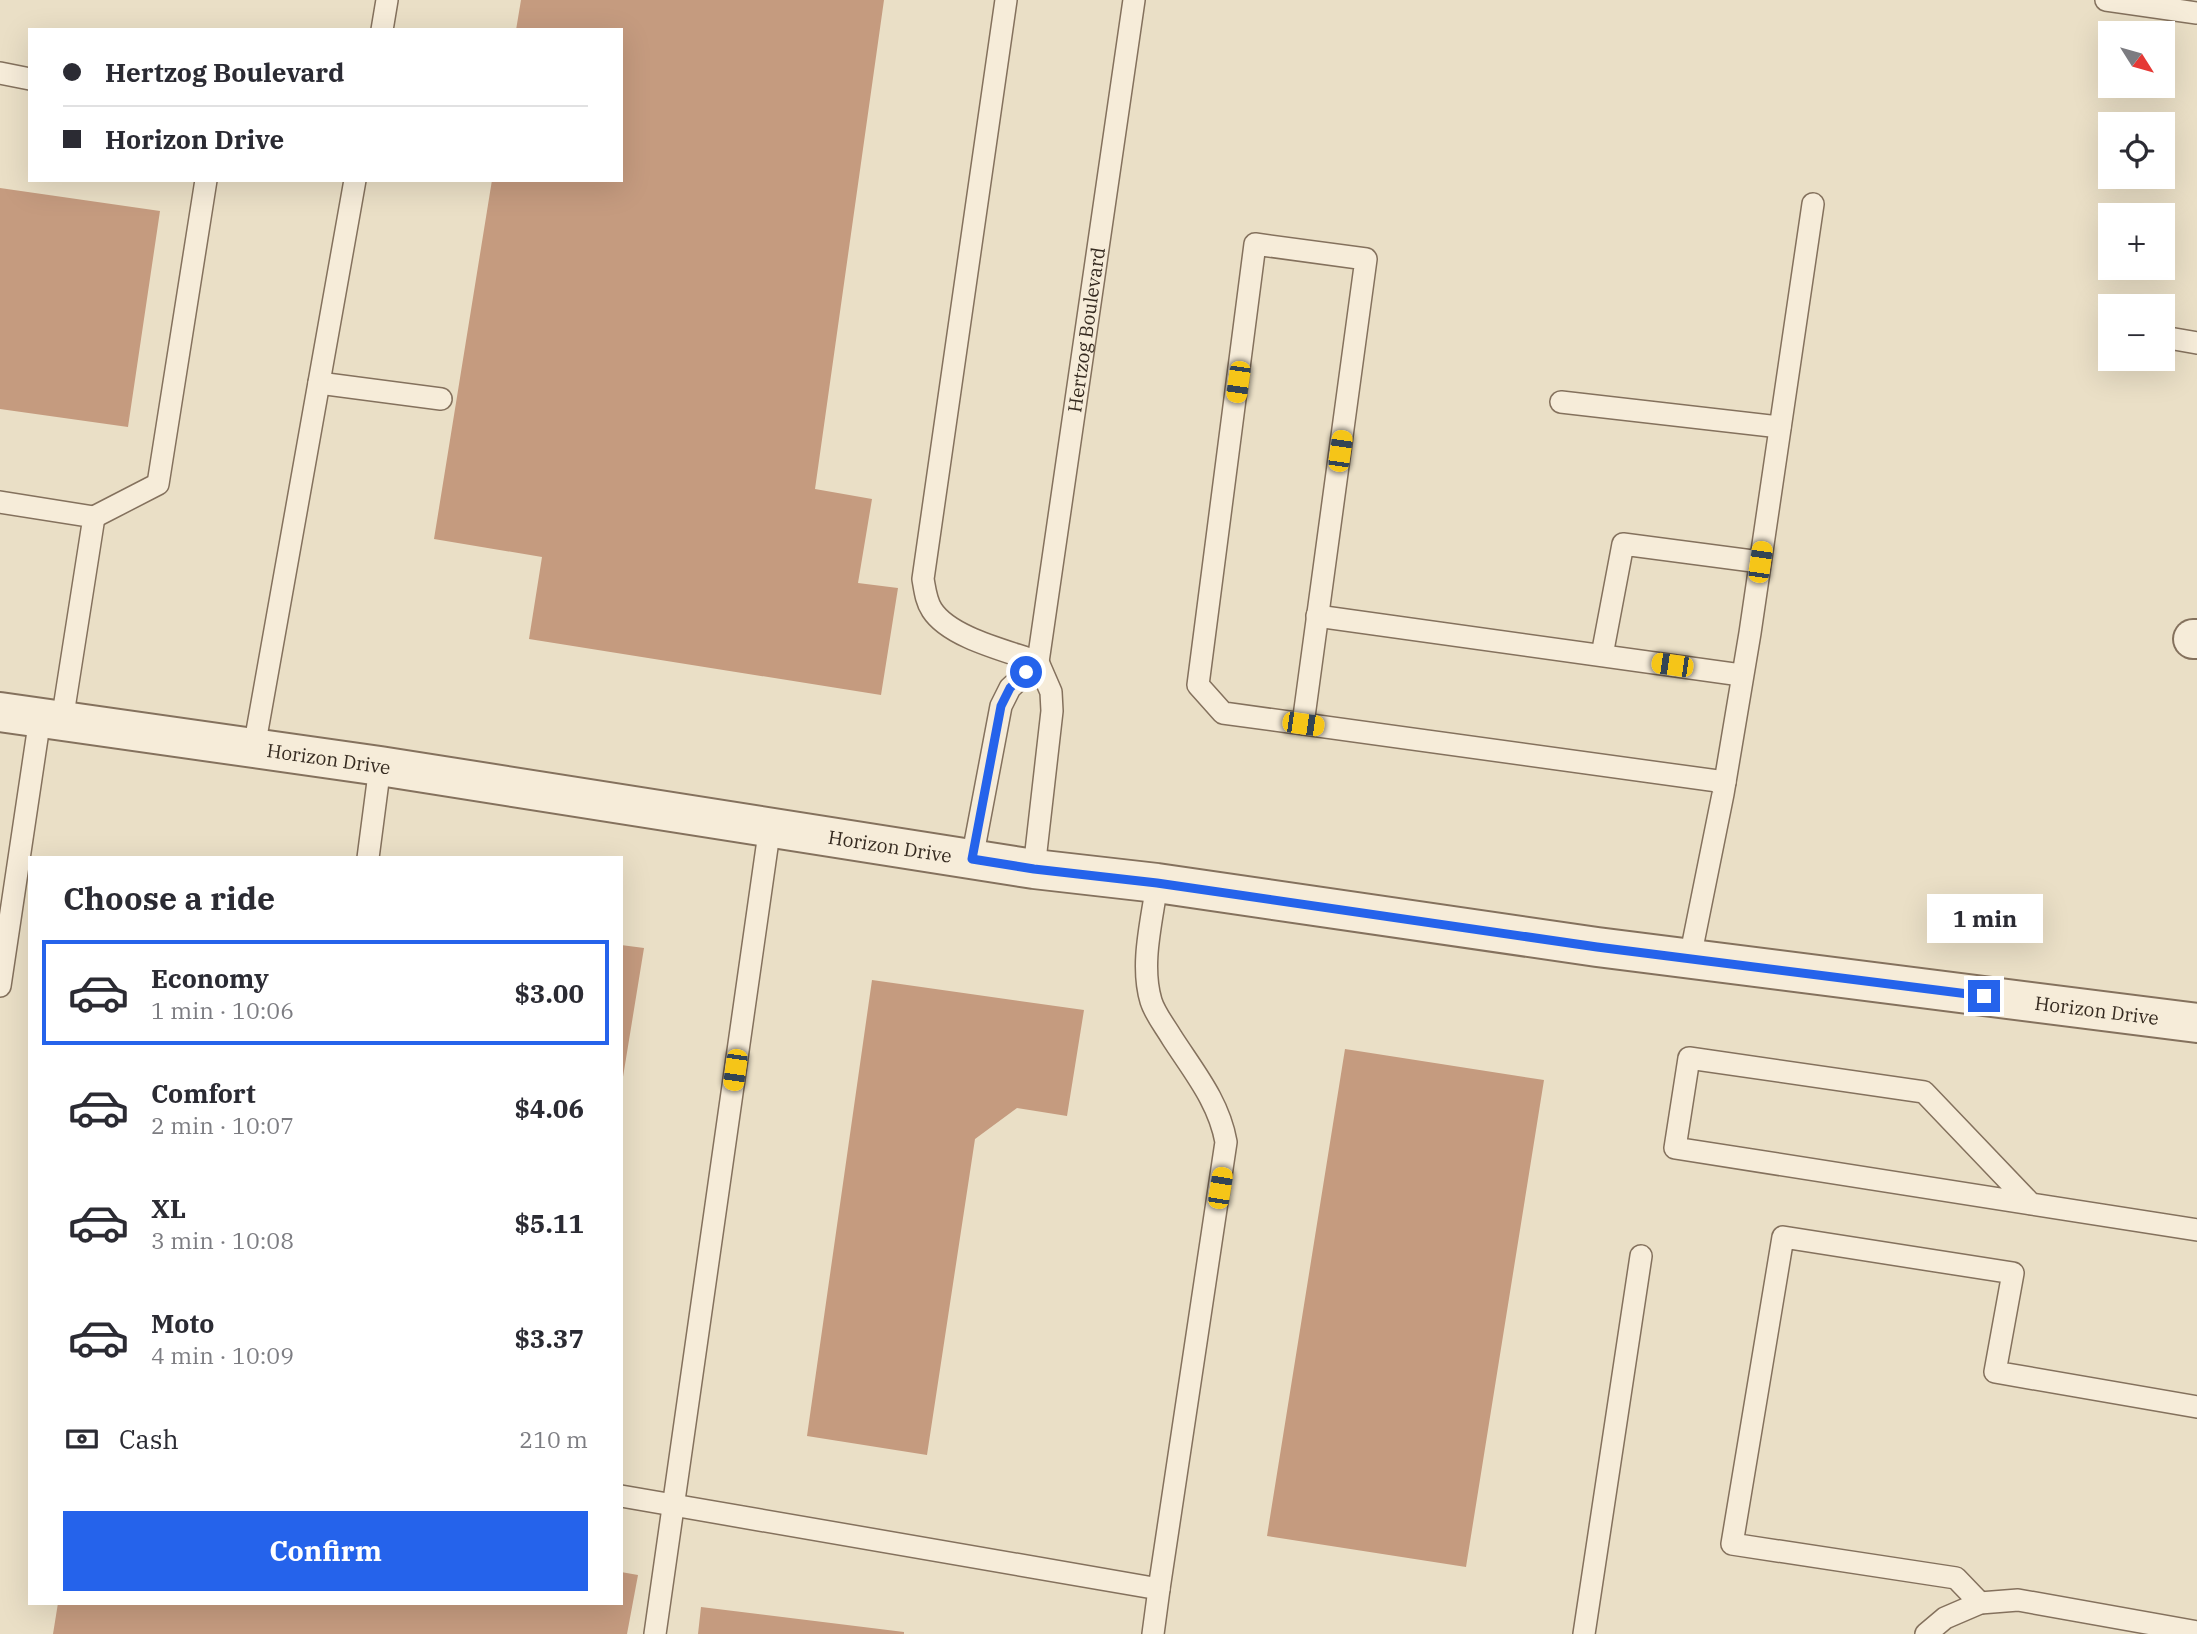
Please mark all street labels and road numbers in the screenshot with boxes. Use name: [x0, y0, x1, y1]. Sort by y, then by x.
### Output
street label: Hertzog Boulevard: [1062, 246, 1110, 414]
street label: Horizon Drive: [265, 738, 392, 780]
street label: Horizon Drive: [826, 825, 953, 868]
street label: Horizon Drive: [2033, 991, 2160, 1030]

